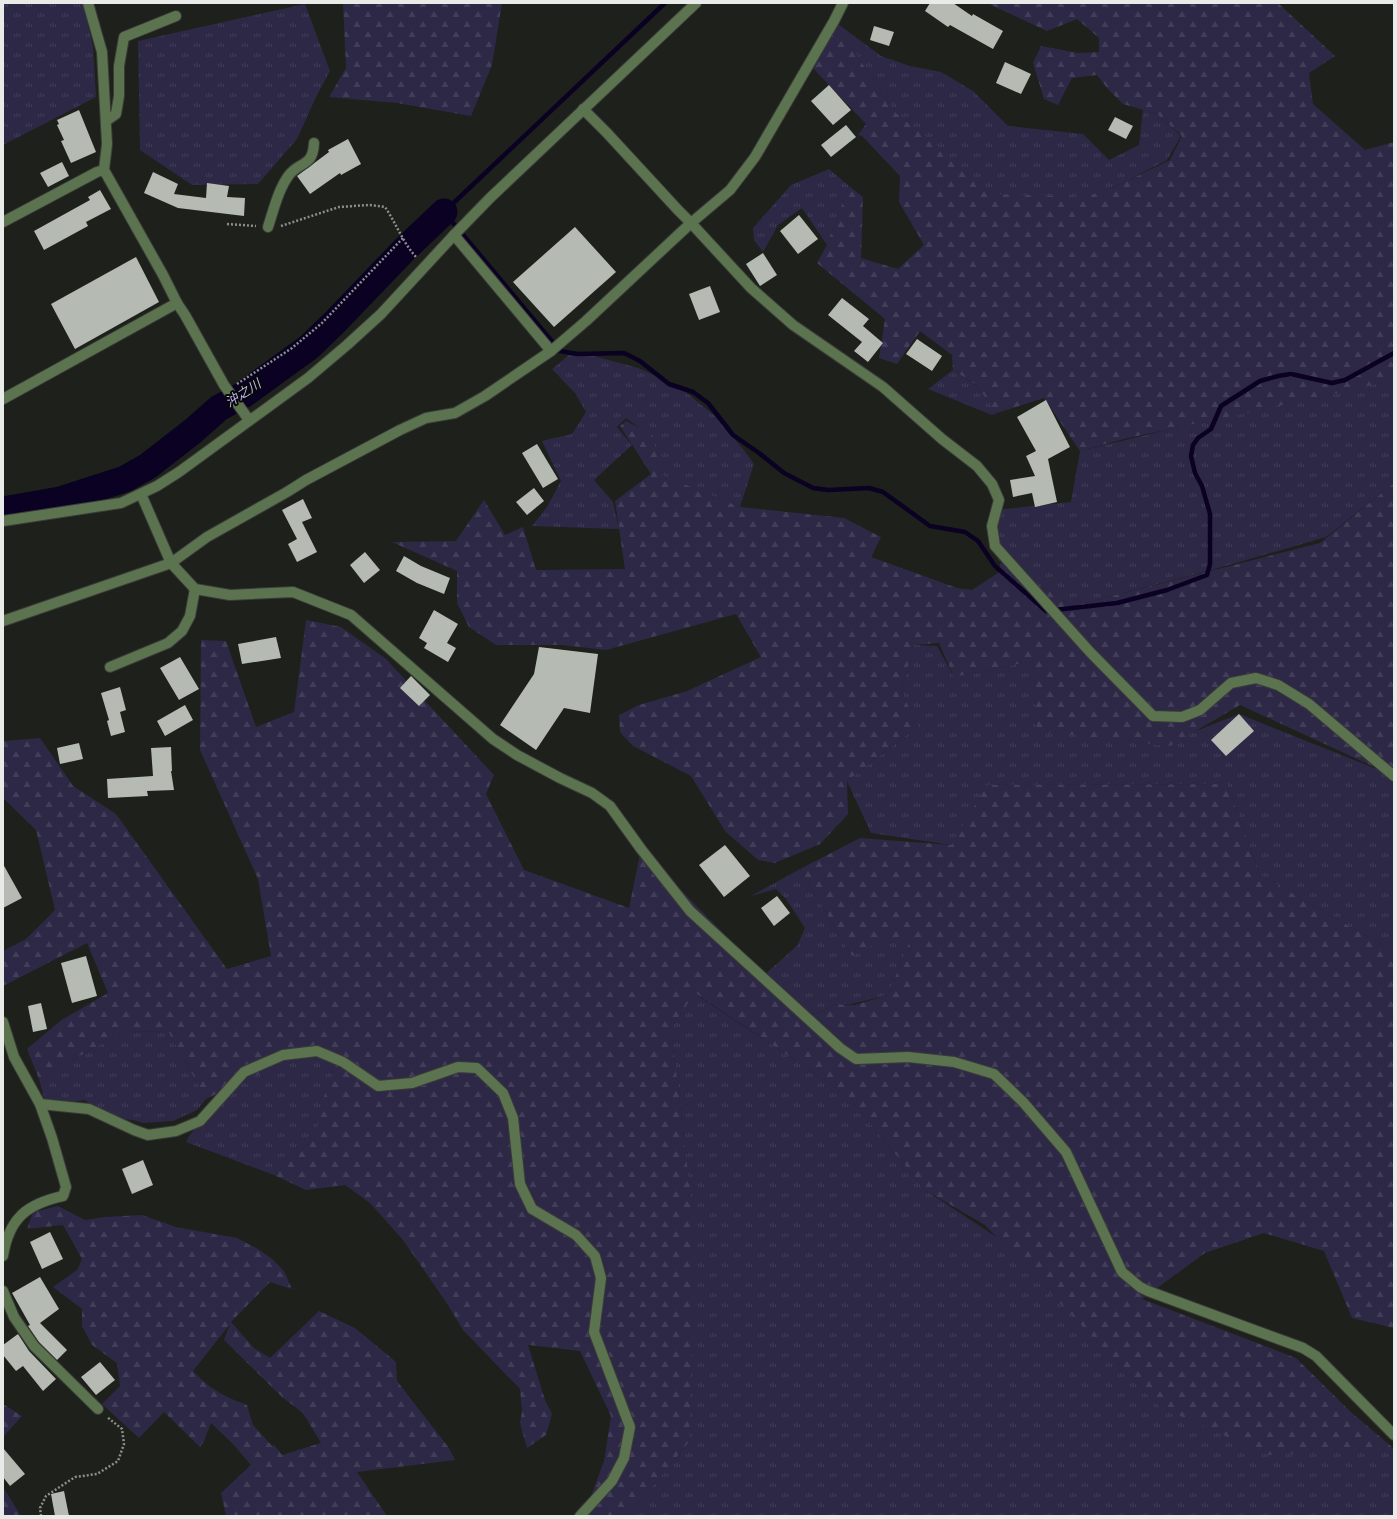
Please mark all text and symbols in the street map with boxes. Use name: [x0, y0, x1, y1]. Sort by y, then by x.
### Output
water label: 沖之川: [222, 374, 266, 411]

